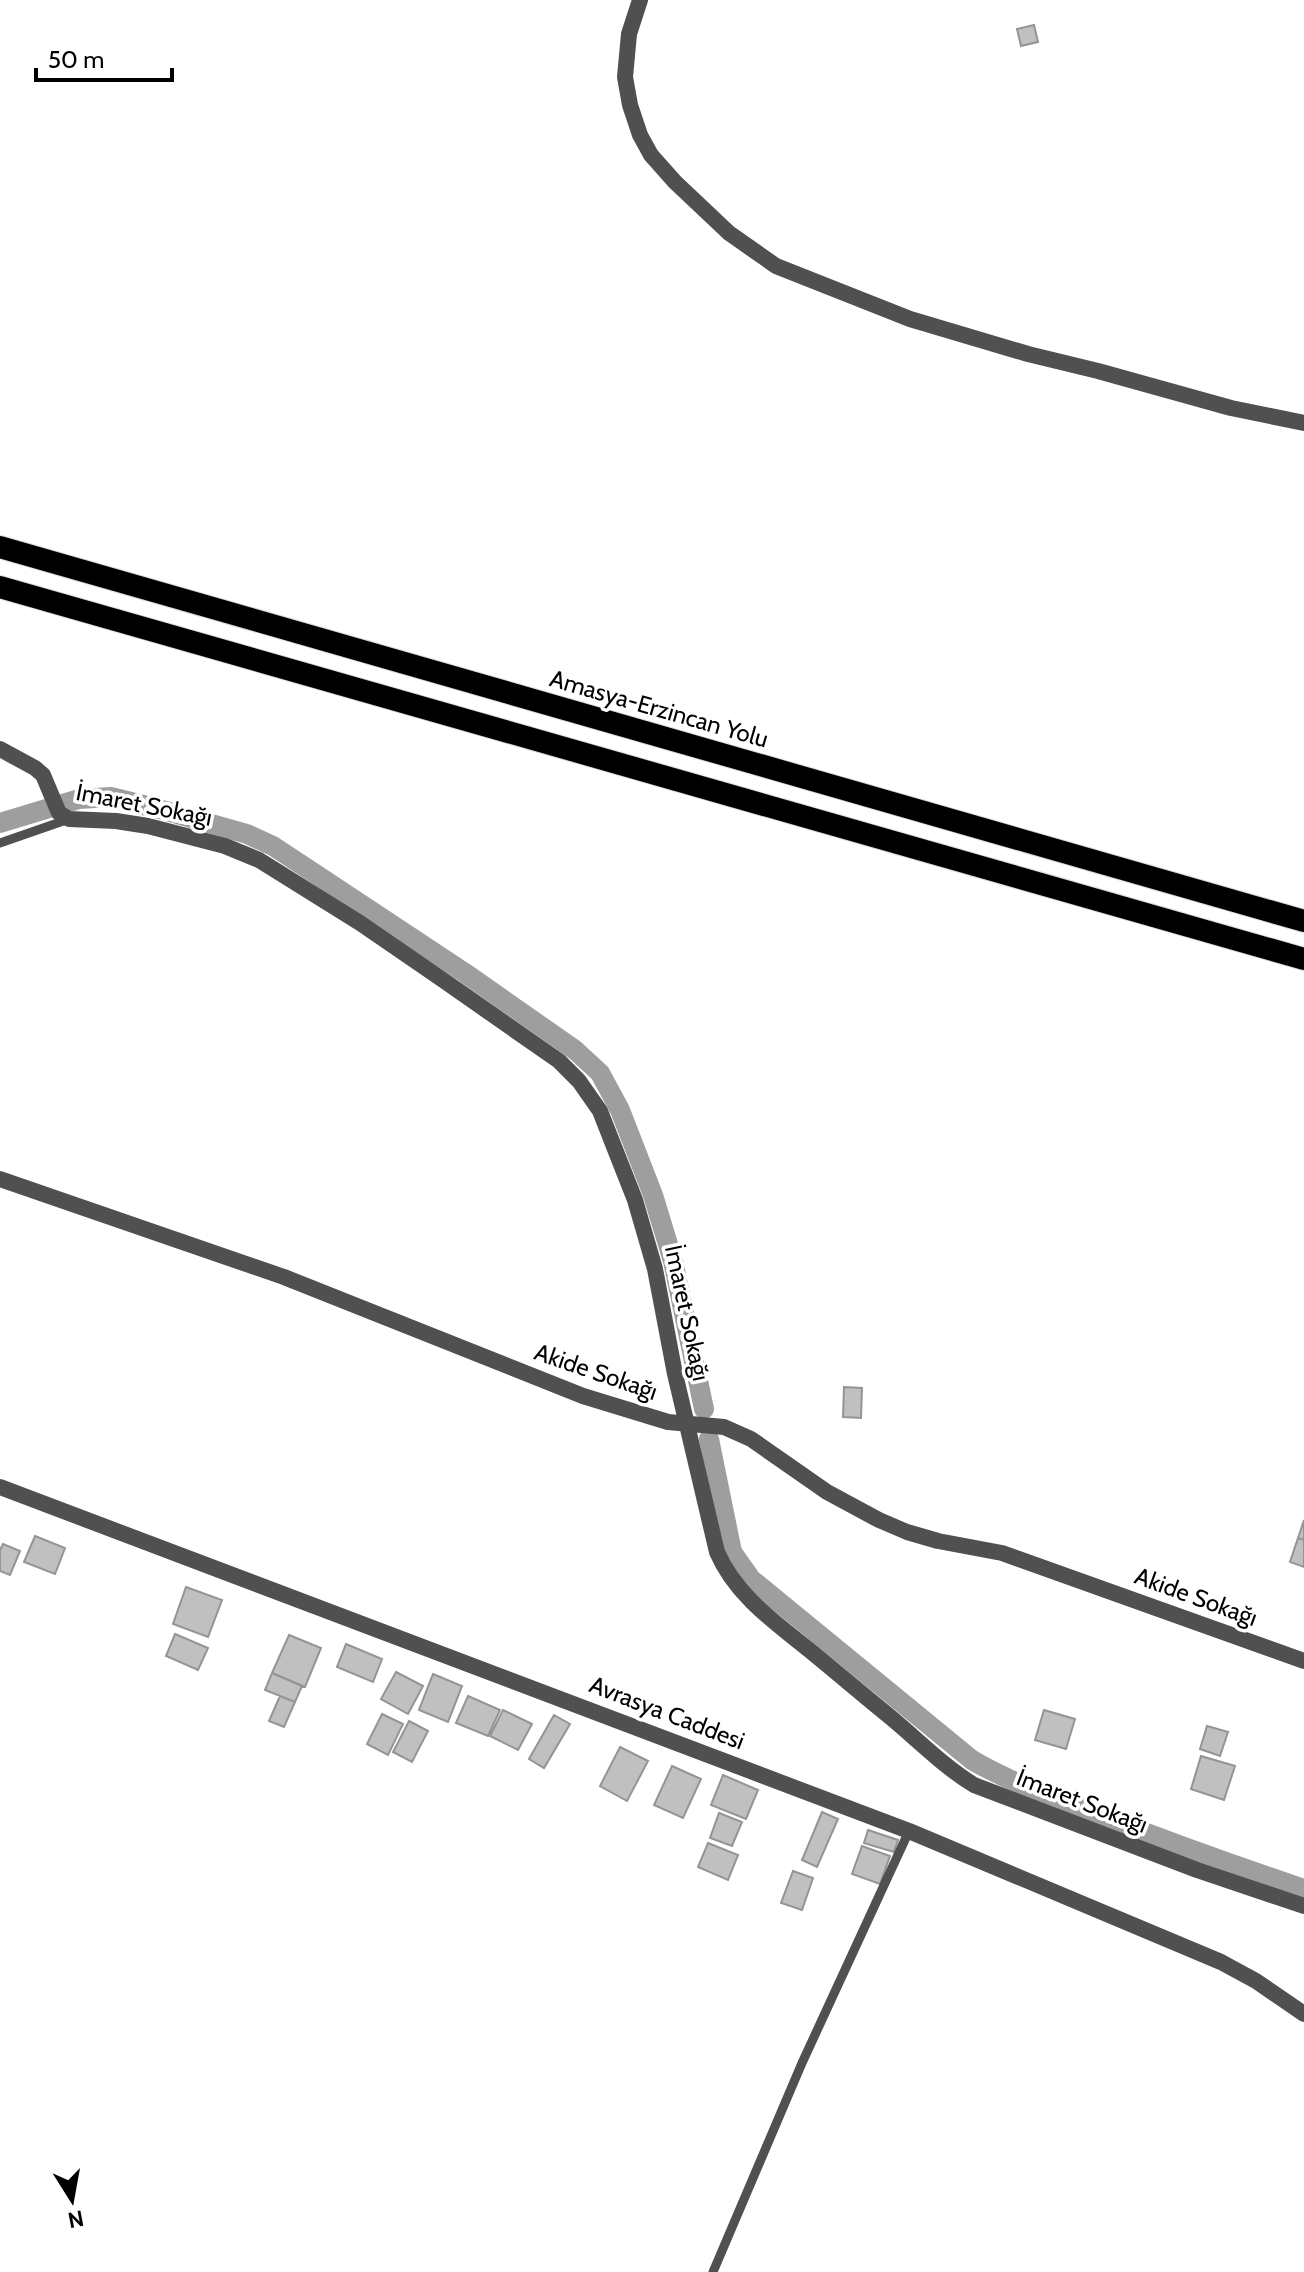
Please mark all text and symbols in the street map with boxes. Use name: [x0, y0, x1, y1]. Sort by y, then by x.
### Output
scale bar: [36, 32, 172, 82]
text: 50 m: [48, 45, 104, 74]
street label: Amasya-Erzincan Yolu: [547, 663, 772, 754]
street label: İmaret Sokağı: [74, 777, 215, 832]
street label: İmaret Sokağı: [659, 1242, 716, 1383]
street label: Akide Sokağı: [531, 1337, 661, 1406]
street label: Akide Sokağı: [1131, 1561, 1261, 1632]
street label: Avrasya Caddesi: [586, 1670, 749, 1755]
street label: İmaret Sokağı: [1012, 1762, 1152, 1839]
north arrow: [32, 2160, 112, 2240]
text: N: [66, 2204, 86, 2234]

